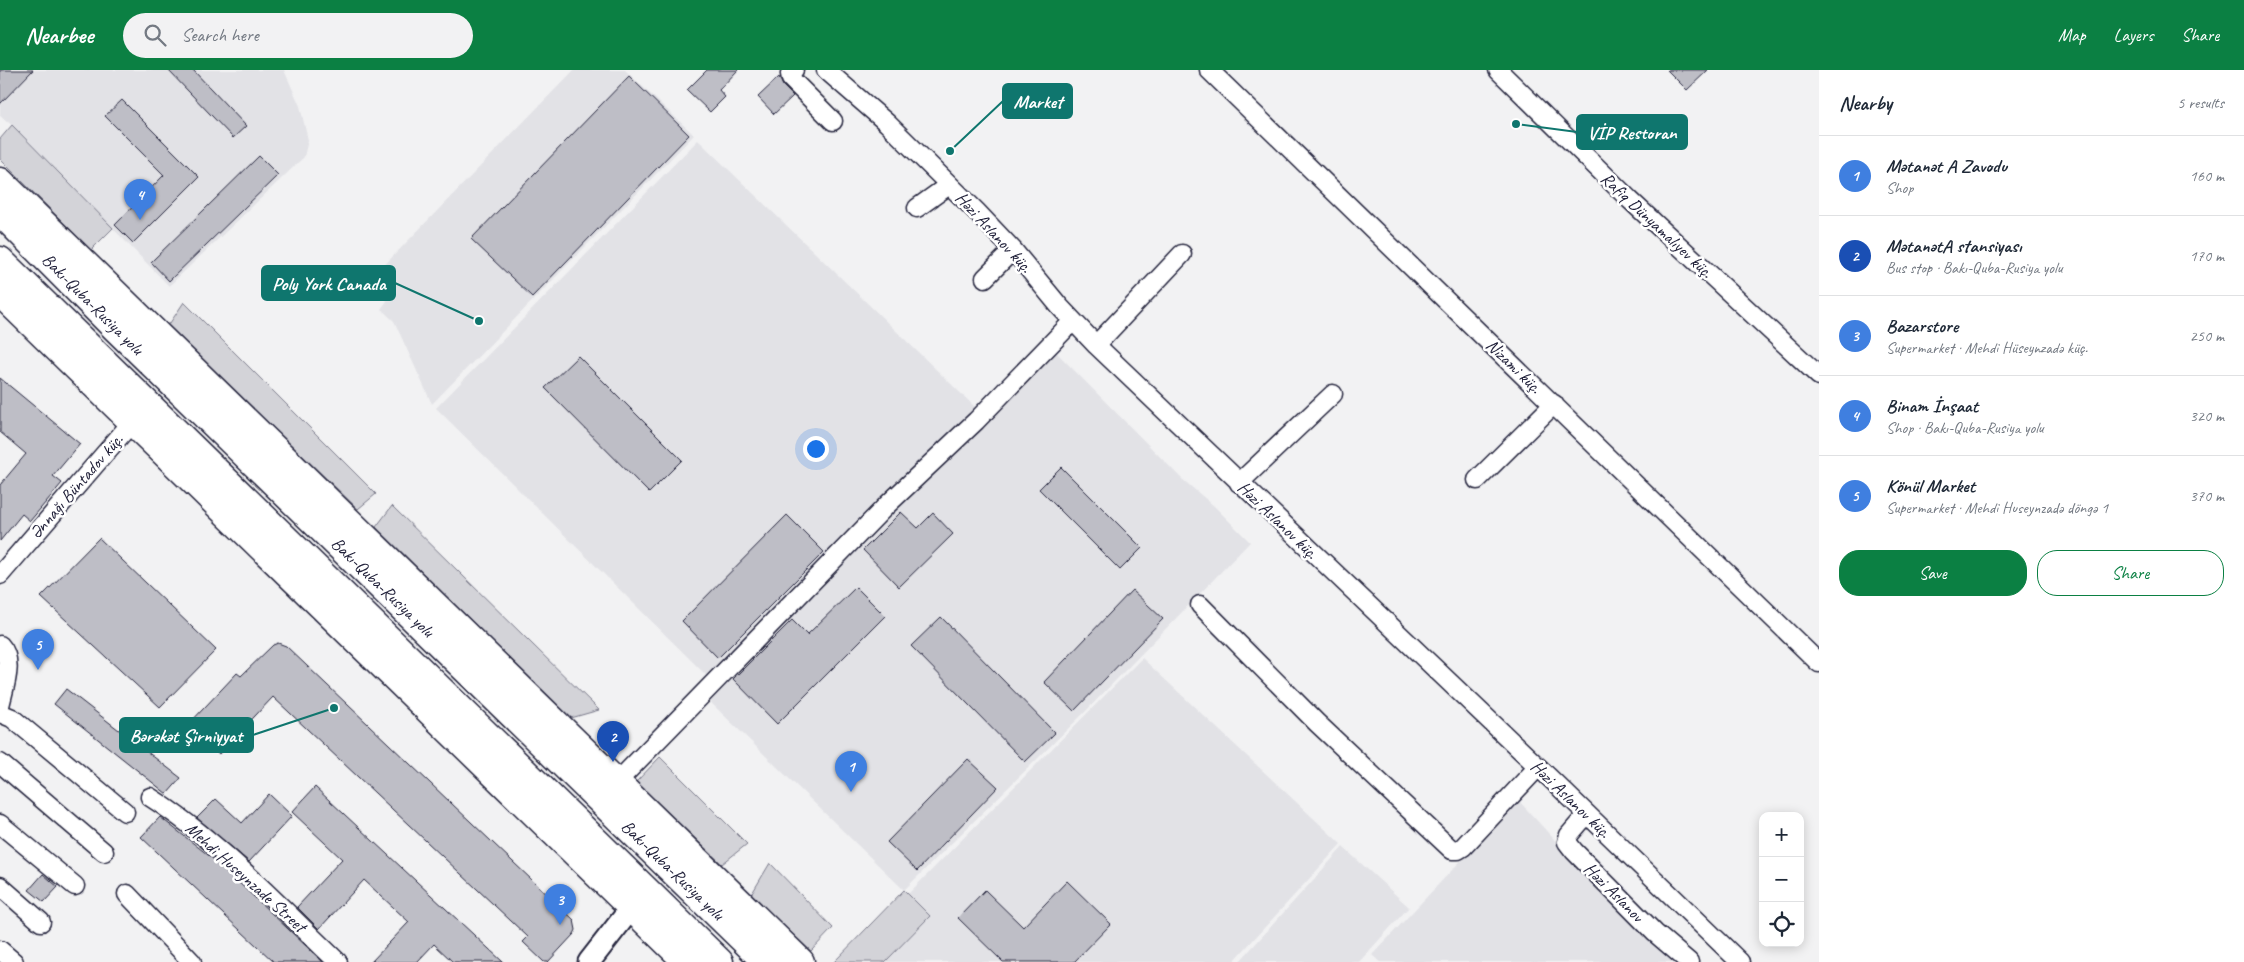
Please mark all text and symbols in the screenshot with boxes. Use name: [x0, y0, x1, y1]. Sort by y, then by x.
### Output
search box: [123, 13, 473, 58]
text: Nearbee: [25, 20, 93, 50]
icon: search: [141, 21, 169, 49]
text: Search here: [181, 23, 259, 47]
text: Map: [2058, 24, 2086, 46]
text: Layers: [2114, 24, 2153, 46]
text: Share: [2181, 24, 2219, 46]
callout: Market: [1003, 84, 1072, 118]
text: Market: [1014, 90, 1065, 114]
text: Nearby: [1839, 90, 1892, 116]
text: 5 results: [2177, 93, 2224, 113]
callout: VİP Restoran: [1577, 115, 1687, 149]
text: VİP Restoran: [1587, 121, 1678, 145]
text: Mətanət A Zavodu: [1886, 154, 2007, 178]
text: 1: [1851, 166, 1859, 186]
text: 160 m: [2190, 166, 2224, 186]
street label: Rafiq Dünyamalıyev küç.: [1596, 167, 1718, 283]
text: Shop: [1886, 178, 1913, 198]
pin: 4: [124, 179, 156, 220]
street label: Həzi Aslanov küç.: [951, 187, 1037, 277]
text: MətanətA stansiyası: [1886, 234, 2021, 258]
text: 2: [1851, 246, 1859, 266]
text: 170 m: [2190, 246, 2224, 266]
street label: Bakı-Quba-Rusiya yolu: [38, 249, 149, 360]
text: Bus stop · Bakı-Quba-Rusiya yolu: [1886, 258, 2063, 278]
callout: Poly York Canada: [262, 266, 395, 300]
text: Poly York Canada: [272, 272, 387, 296]
text: Bazarstore: [1886, 314, 1958, 338]
text: 3: [1851, 326, 1859, 346]
text: 250 m: [2190, 326, 2224, 346]
street label: Nizami küç.: [1481, 334, 1547, 398]
text: Supermarket · Mehdi Hüseynzadə küç.: [1886, 338, 2088, 358]
text: Binam İnşaat: [1886, 394, 1978, 418]
text: 4: [1851, 406, 1859, 426]
text: 320 m: [2190, 406, 2224, 426]
text: Shop · Bakı-Quba-Rusiya yolu: [1886, 418, 2044, 438]
street label: Ənnağı Büntadov küç.: [24, 429, 128, 543]
your location: [803, 436, 829, 462]
text: Könül Market: [1886, 474, 1975, 498]
street label: Həzi Aslanov küç.: [1233, 476, 1323, 564]
text: 5: [1852, 486, 1858, 506]
text: 370 m: [2190, 486, 2224, 506]
text: Supermarket · Mehdi Huseynzadə döngə 1: [1886, 498, 2108, 518]
street label: Bakı-Quba-Rusiya yolu: [327, 532, 440, 643]
button: Save: [1839, 550, 2027, 596]
button: Share: [2037, 550, 2224, 596]
pin: 5: [22, 629, 54, 670]
callout: Bərəkət Şirniyyat: [120, 718, 253, 752]
pin: 2: [597, 721, 629, 762]
text: Bərəkət Şirniyyat: [130, 724, 245, 748]
pin: 1: [835, 751, 867, 792]
street label: Həzi Aslanov küç.: [1526, 755, 1616, 843]
map controls: [1759, 812, 1804, 947]
button: +: [1759, 812, 1804, 857]
street label: Bakı-Quba-Rusiya yolu: [617, 815, 730, 926]
street label: Mehdi Huseynzadе Street: [181, 817, 313, 939]
button: −: [1759, 857, 1804, 902]
street label: Həzi Aslanov: [1580, 858, 1650, 928]
pin: 3: [544, 884, 576, 925]
button: locate: [1759, 902, 1804, 947]

